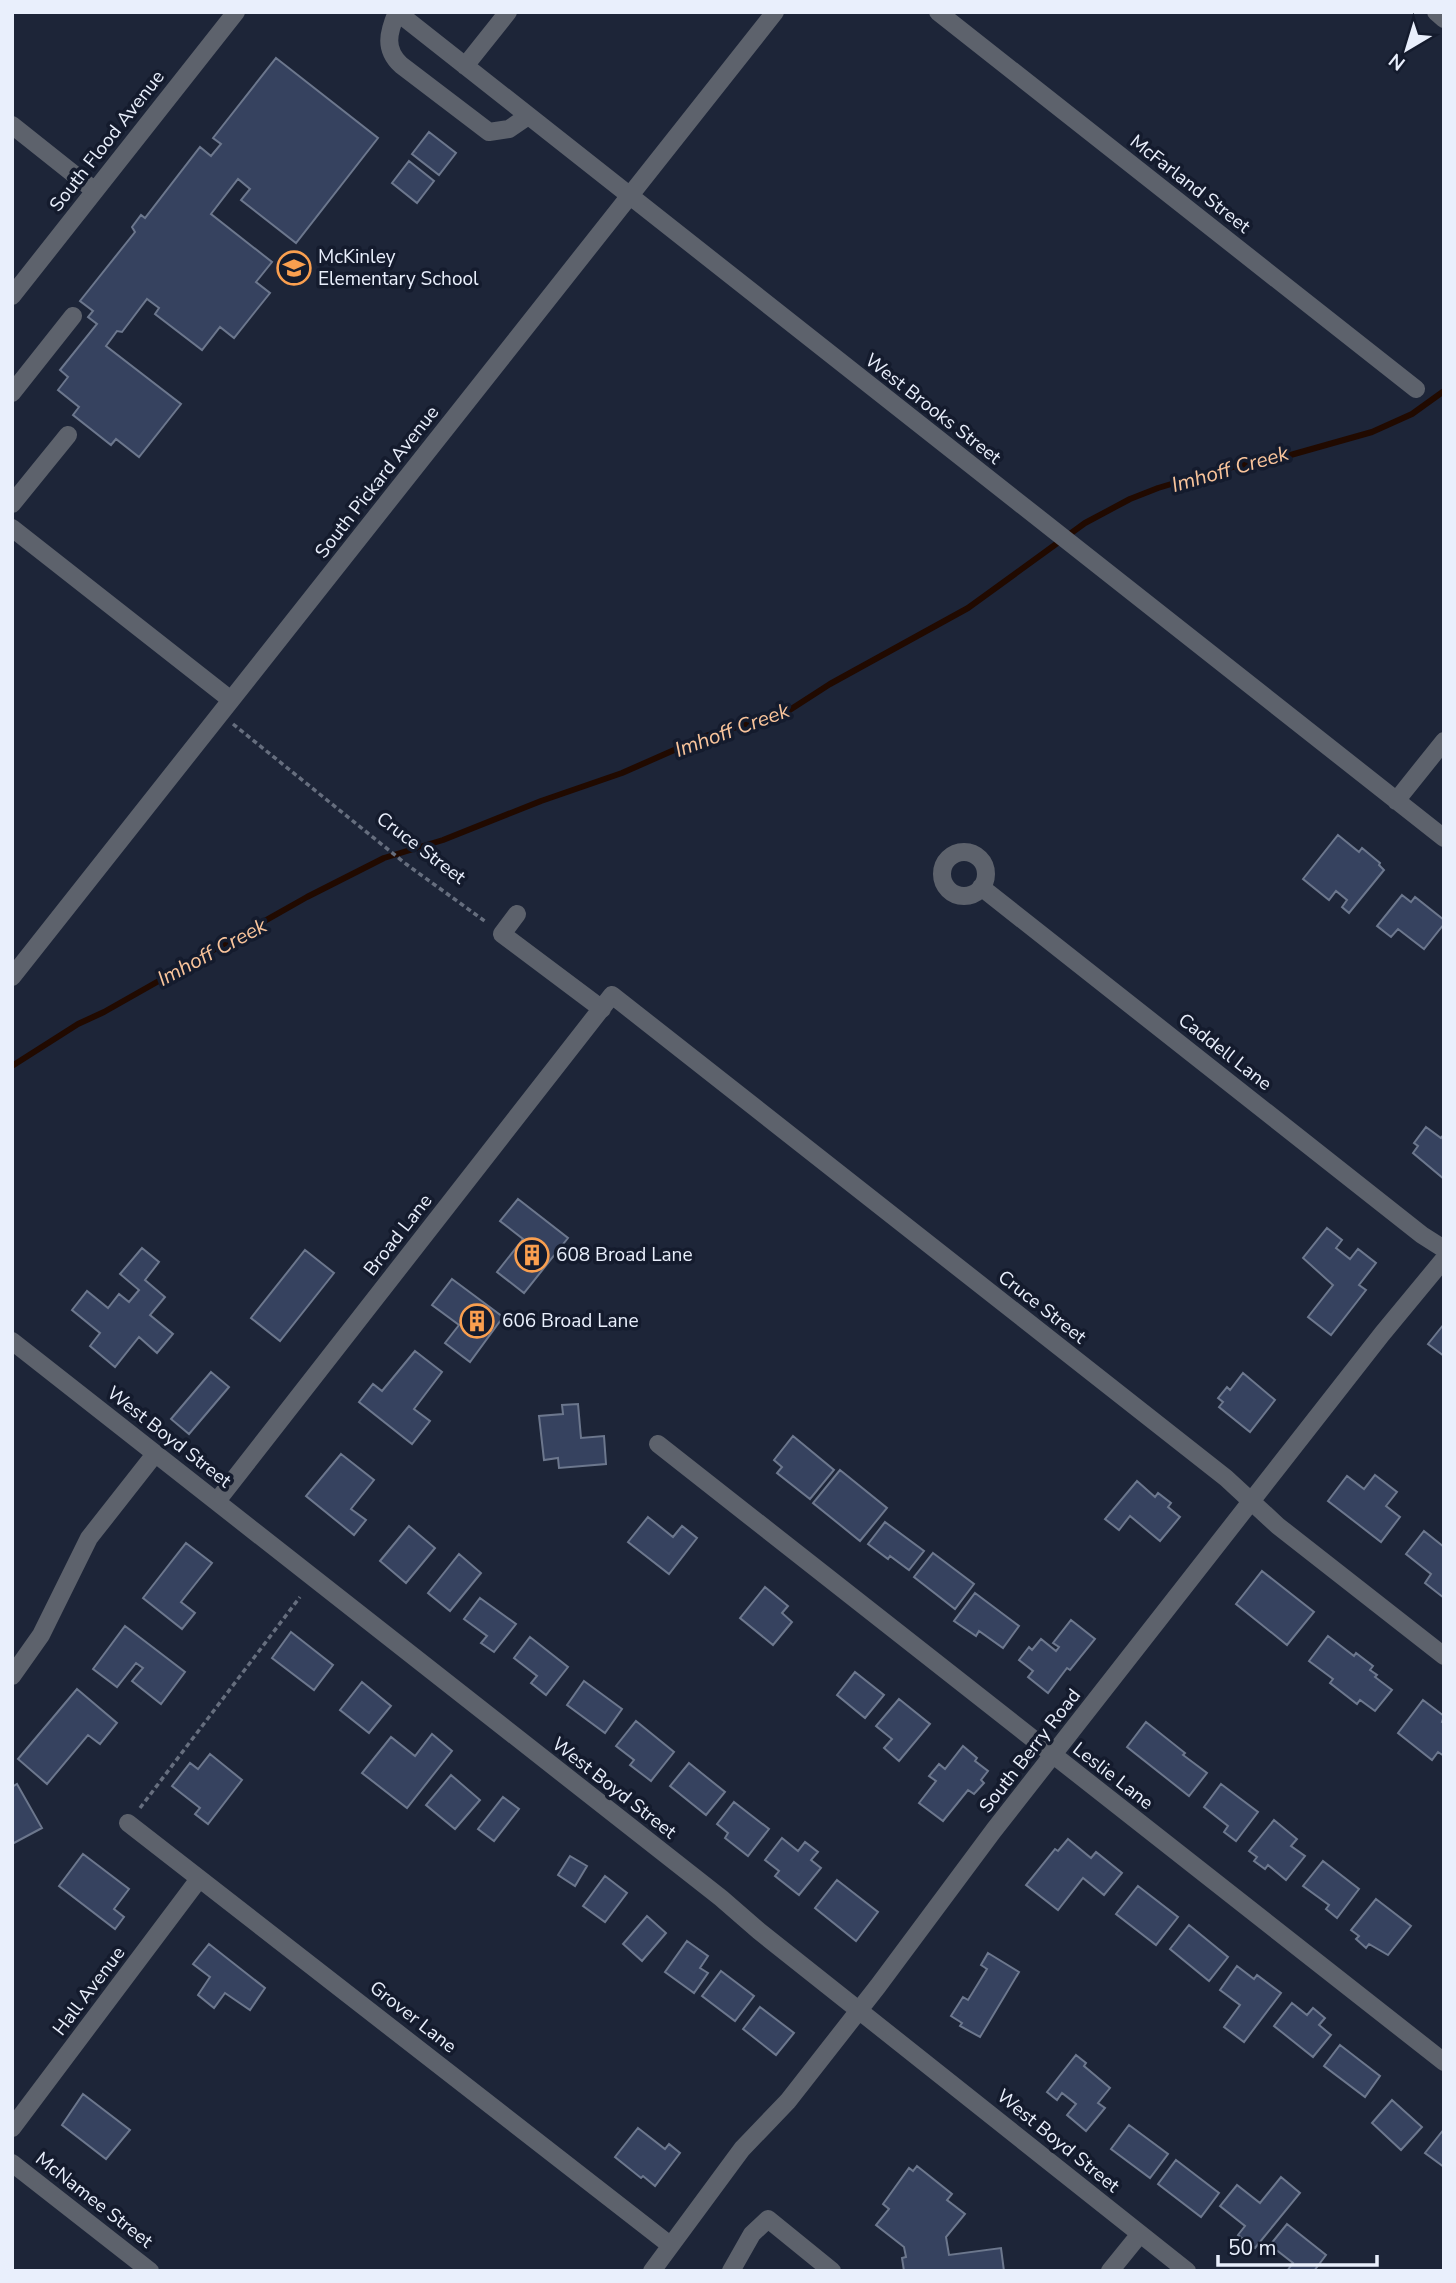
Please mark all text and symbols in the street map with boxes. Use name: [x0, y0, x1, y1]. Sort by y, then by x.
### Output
north arrow: [1372, 14, 1442, 84]
text: N: [1384, 47, 1411, 76]
street label: South Flood Avenue: [44, 65, 170, 217]
street label: McFarland Street: [1124, 129, 1256, 239]
place label: McKinley Elementary School: [318, 244, 479, 292]
school or university icon: McKinley Elementary School: [275, 249, 313, 287]
street label: West Brooks Street: [859, 348, 1007, 471]
street label: South Pickard Avenue: [309, 400, 445, 564]
water label: Imhoff Creek: [1168, 439, 1292, 499]
water label: Imhoff Creek: [671, 696, 794, 764]
street label: Cruce Street: [371, 806, 471, 890]
water label: Imhoff Creek: [152, 911, 272, 993]
street label: Caddell Lane: [1173, 1007, 1277, 1097]
street label: Broad Lane: [358, 1189, 438, 1281]
building icon: 608 Broad Lane: [513, 1236, 551, 1274]
place label: 608 Broad Lane: [556, 1242, 693, 1268]
street label: Cruce Street: [992, 1264, 1092, 1350]
building icon: 606 Broad Lane: [458, 1302, 496, 1340]
place label: 606 Broad Lane: [502, 1308, 639, 1334]
street label: West Boyd Street: [101, 1380, 237, 1494]
street label: South Berry Road: [973, 1683, 1087, 1819]
street label: West Boyd Street: [546, 1731, 682, 1845]
street label: Leslie Lane: [1067, 1736, 1159, 1816]
street label: Hall Avenue: [47, 1941, 131, 2041]
street label: Grover Lane: [364, 1975, 462, 2059]
street label: West Boyd Street: [991, 2083, 1125, 2199]
street label: McNamee Street: [30, 2146, 158, 2254]
scale bar: [1218, 2224, 1377, 2268]
text: 50 m: [1228, 2234, 1277, 2262]

